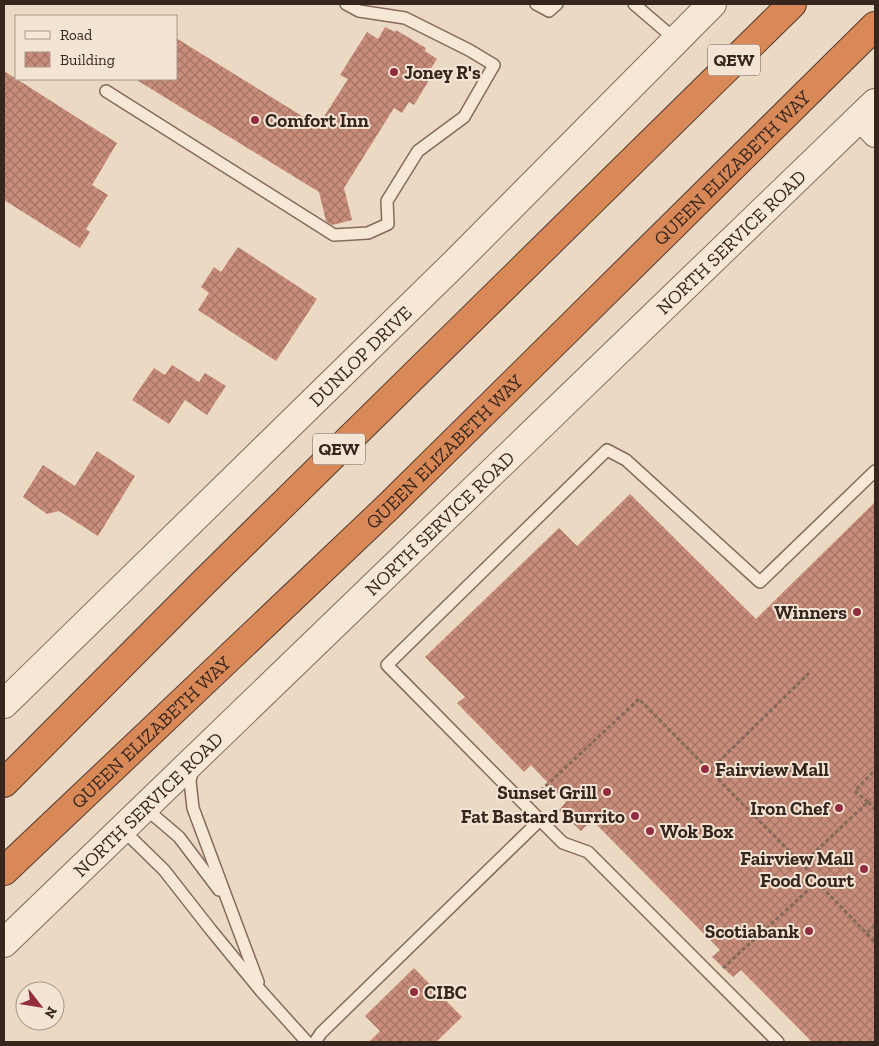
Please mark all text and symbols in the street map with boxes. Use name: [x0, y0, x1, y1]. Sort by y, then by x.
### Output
legend: [15, 15, 178, 80]
text: Road: [60, 26, 93, 44]
road number: QEW: [708, 44, 760, 76]
text: Building: [60, 51, 115, 69]
place label: Joney R's: [404, 61, 481, 84]
marker: Joney R's: [388, 66, 400, 78]
street label: QUEEN ELIZABETH WAY: [649, 86, 815, 250]
place label: Comfort Inn: [265, 109, 369, 132]
marker: Comfort Inn: [249, 114, 261, 126]
street label: NORTH SERVICE ROAD: [652, 165, 811, 319]
street label: DUNLOP DRIVE: [304, 301, 416, 411]
street label: QUEEN ELIZABETH WAY: [361, 369, 528, 534]
road number: QEW: [313, 434, 365, 464]
street label: NORTH SERVICE ROAD: [360, 446, 519, 601]
place label: Winners: [774, 601, 847, 624]
marker: Winners: [851, 606, 863, 618]
street label: QUEEN ELIZABETH WAY: [67, 651, 236, 813]
street label: NORTH SERVICE ROAD: [69, 727, 228, 882]
place label: Fairview Mall: [715, 758, 829, 781]
marker: Fairview Mall: [699, 763, 711, 775]
place label: Sunset Grill: [497, 781, 598, 804]
marker: Sunset Grill: [601, 786, 613, 798]
place label: Iron Chef: [750, 797, 831, 820]
marker: Iron Chef: [833, 802, 845, 814]
place label: Fat Bastard Burrito: [461, 805, 625, 828]
marker: Fat Bastard Burrito: [629, 810, 641, 822]
place label: Wok Box: [660, 820, 733, 843]
marker: Wok Box: [644, 825, 656, 837]
place label: Fairview Mall Food Court: [740, 847, 855, 892]
marker: Fairview Mall Food Court: [858, 863, 870, 875]
place label: Scotiabank: [705, 920, 799, 943]
marker: Scotiabank: [803, 925, 815, 937]
north arrow: [15, 981, 65, 1031]
place label: CIBC: [424, 981, 467, 1004]
marker: CIBC: [408, 986, 420, 998]
text: N: [41, 1003, 61, 1022]

